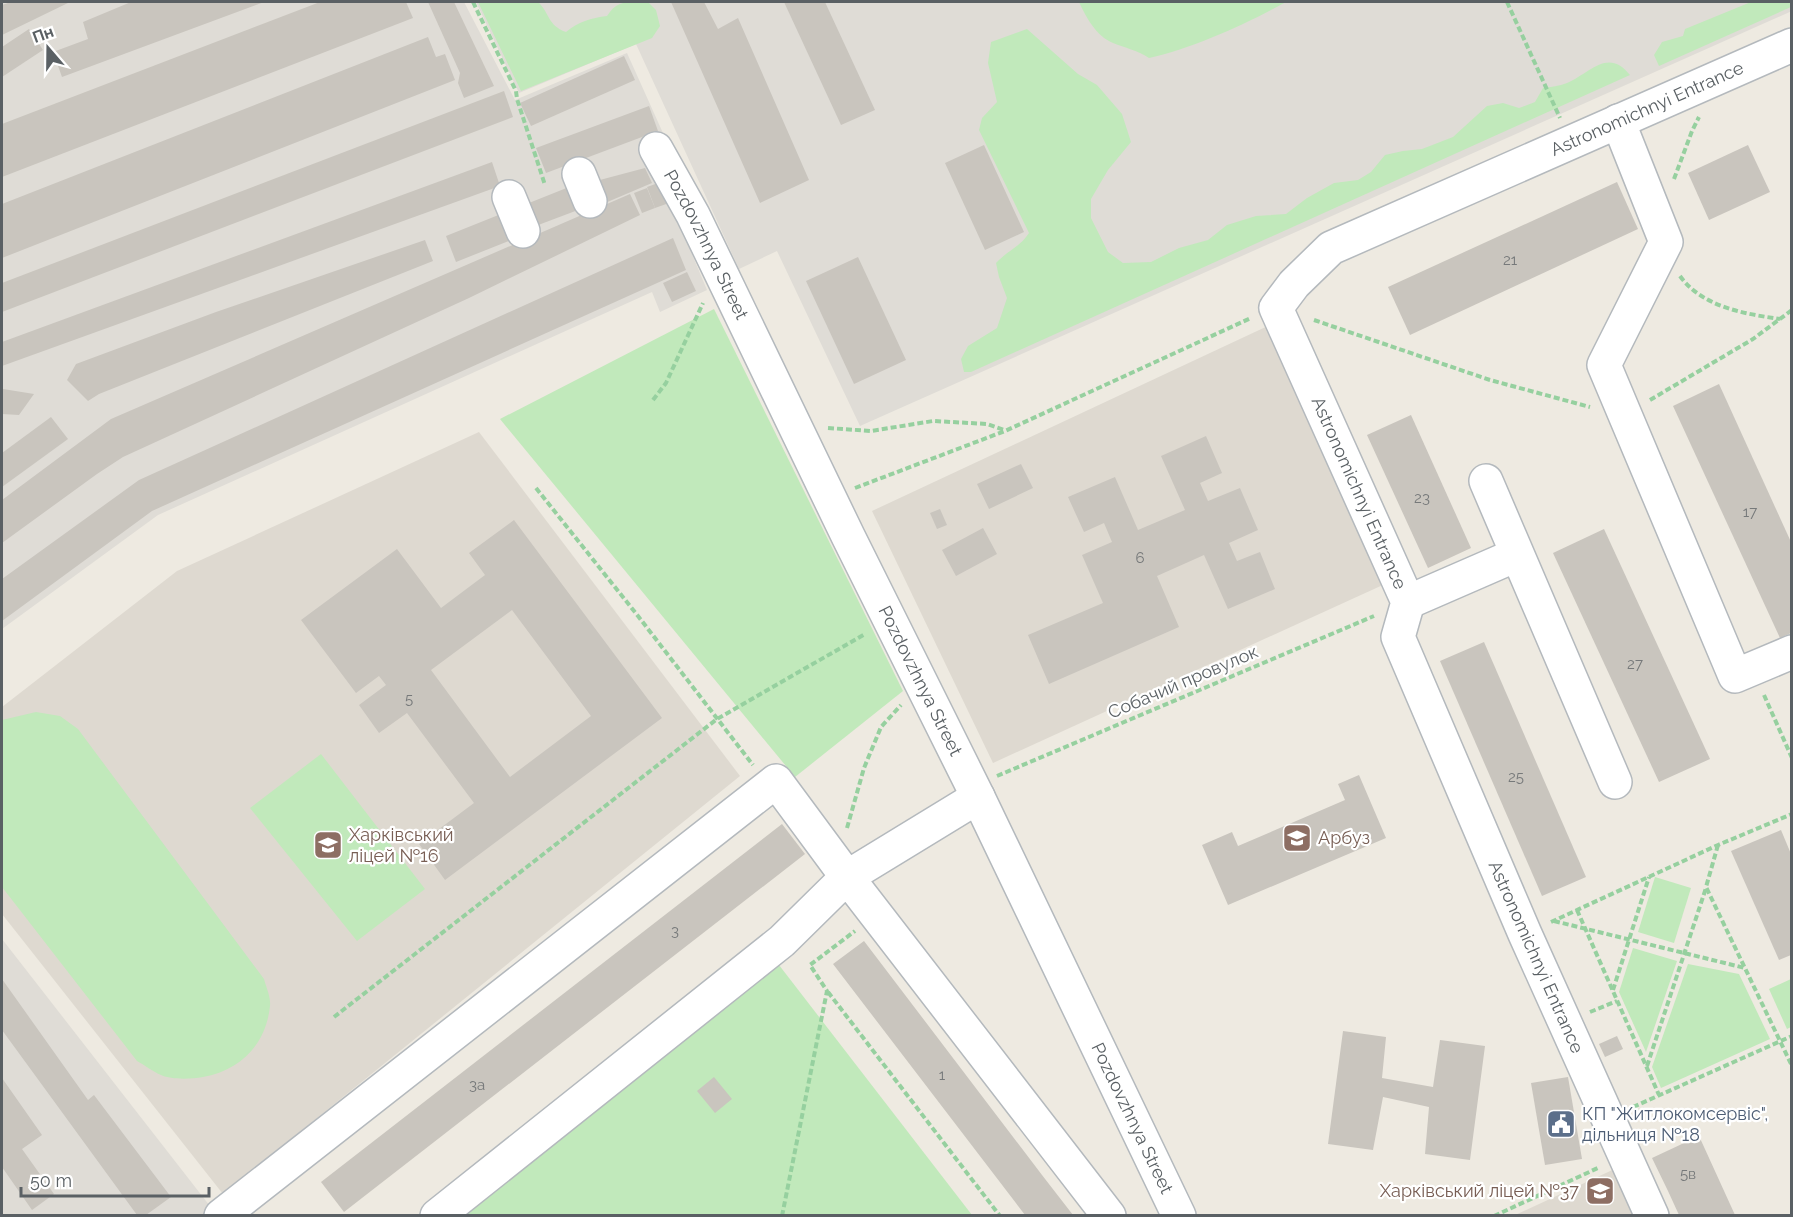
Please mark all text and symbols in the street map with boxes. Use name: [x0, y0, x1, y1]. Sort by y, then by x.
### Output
north arrow: [18, 18, 78, 78]
text: Пн: [30, 22, 56, 47]
street label: Astronomichnyi Entrance: [1547, 57, 1747, 160]
street label: Pozdovzhnya Street: [660, 166, 753, 323]
house number: 21: [1503, 251, 1518, 269]
street label: Astronomichnyi Entrance: [1307, 393, 1412, 593]
house number: 23: [1414, 489, 1430, 507]
house number: 17: [1743, 503, 1757, 521]
house number: 6: [1135, 549, 1145, 567]
street label: Pozdovzhnya Street: [874, 602, 967, 759]
street label: Собачий провулок: [1105, 640, 1261, 723]
house number: 27: [1627, 655, 1643, 673]
house number: 5: [405, 690, 413, 708]
house number: 25: [1508, 768, 1524, 786]
school or university icon: Арбуз: [1281, 822, 1313, 854]
place label: Харківський ліцей №16: [349, 824, 454, 866]
place label: Арбуз: [1318, 827, 1370, 848]
school or university icon: Харківський ліцей №16: [312, 829, 344, 861]
street label: Astronomichnyi Entrance: [1484, 857, 1589, 1057]
house number: 3: [671, 922, 679, 940]
street label: Pozdovzhnya Street: [1087, 1039, 1178, 1197]
house number: 1: [939, 1066, 946, 1084]
house number: 3а: [469, 1076, 485, 1094]
place label: КП "Житлокомсервіс", дільниця №18: [1582, 1103, 1768, 1145]
public building icon: КП "Житлокомсервіс", дільниця №18: [1545, 1108, 1577, 1140]
scale bar: [21, 1160, 208, 1198]
house number: 5в: [1680, 1165, 1696, 1183]
text: 50 m: [30, 1170, 72, 1191]
school or university icon: Харківський ліцей №37: [1584, 1175, 1616, 1207]
place label: Харківський ліцей №37: [1380, 1180, 1579, 1201]

